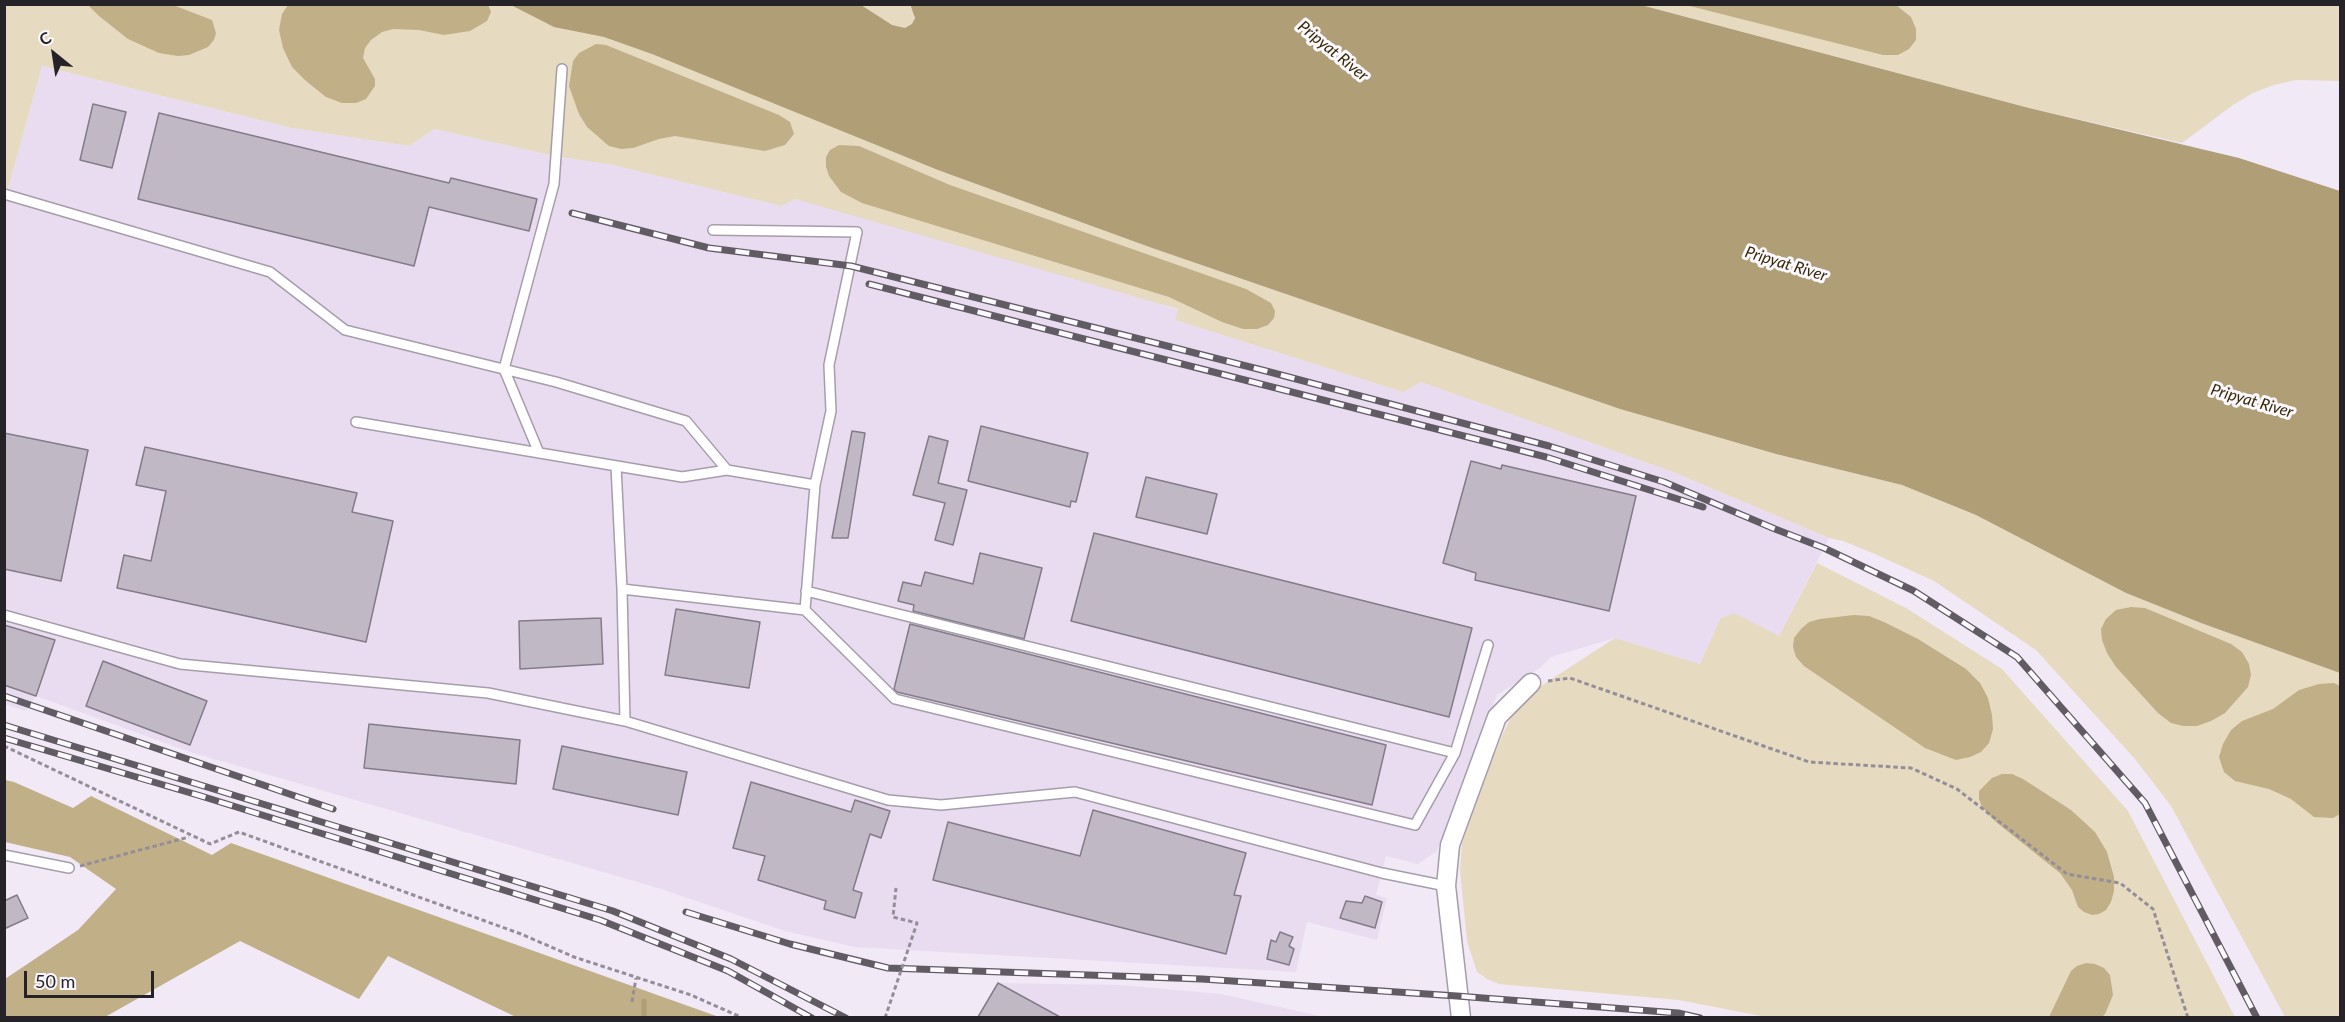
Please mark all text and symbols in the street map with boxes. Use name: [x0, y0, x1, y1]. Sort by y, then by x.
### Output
water label: Pripyat River: [1294, 17, 1372, 85]
north arrow: [24, 24, 84, 84]
text: С: [35, 27, 54, 49]
water label: Pripyat River: [1743, 242, 1829, 286]
water label: Pripyat River: [2209, 380, 2295, 422]
scale bar: [27, 959, 158, 997]
text: 50 m: [35, 970, 75, 992]

